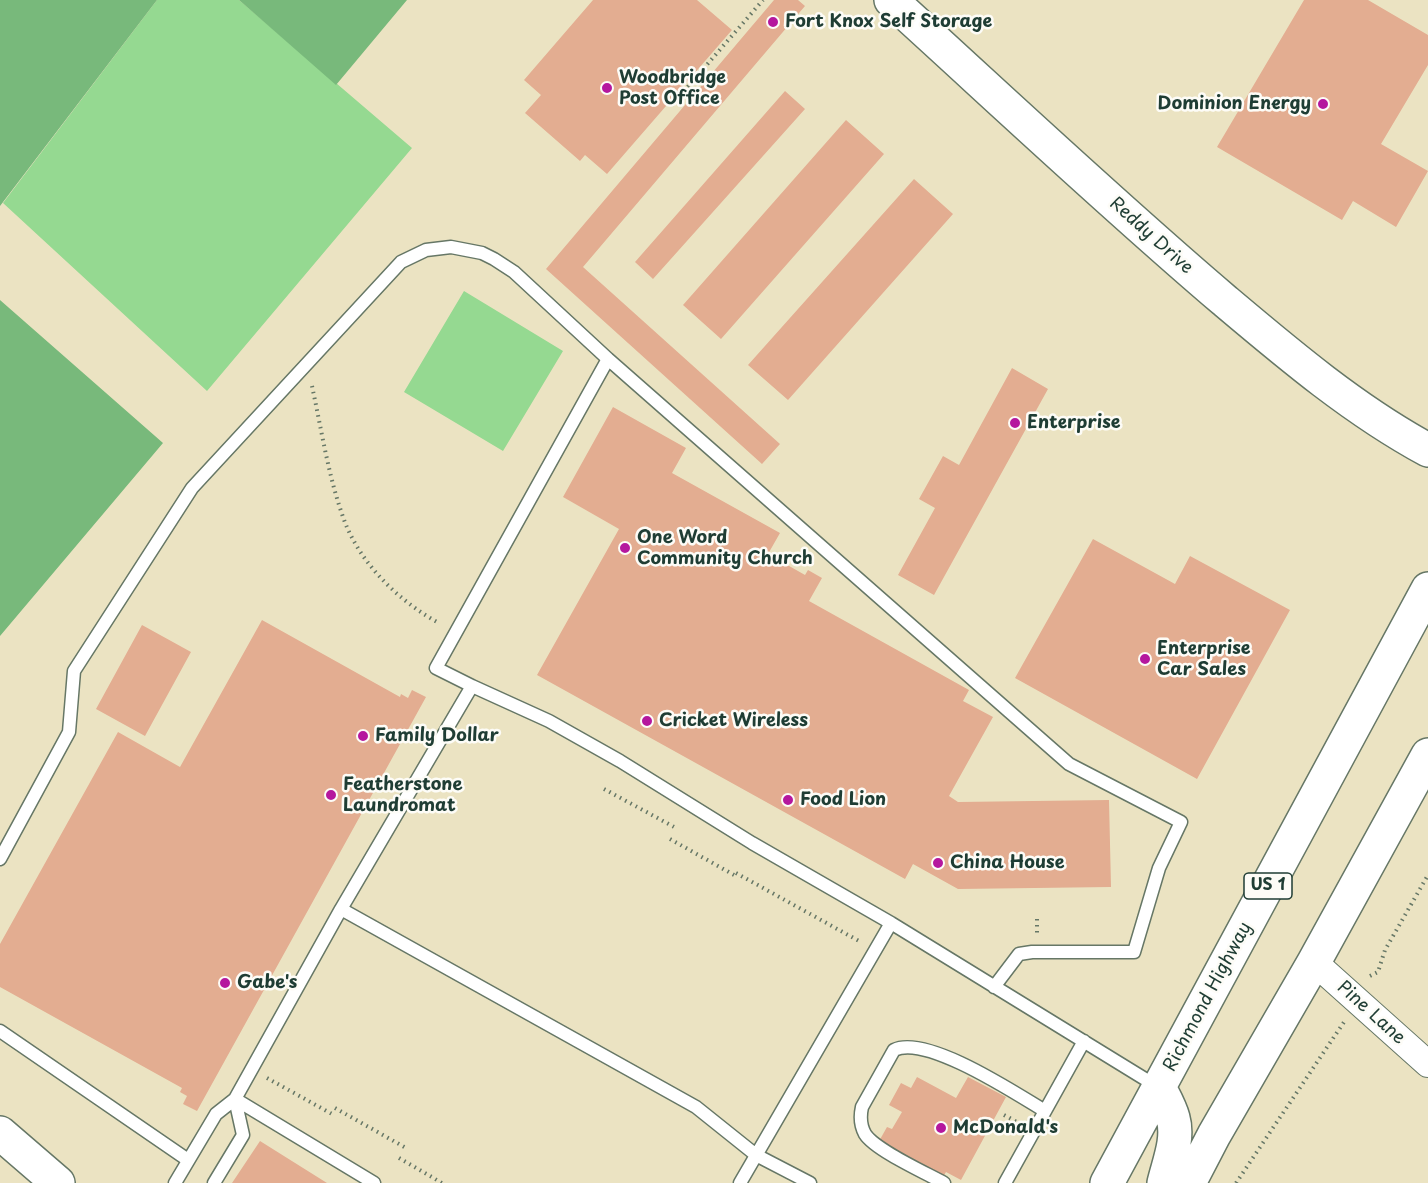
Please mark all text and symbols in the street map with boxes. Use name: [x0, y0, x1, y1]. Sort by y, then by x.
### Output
place label: Fort Knox Self Storage: [785, 11, 992, 33]
marker: Fort Knox Self Storage: [766, 15, 780, 29]
place label: Woodbridge Post Office: [619, 67, 726, 110]
marker: Woodbridge Post Office: [600, 81, 614, 95]
place label: Dominion Energy: [1158, 93, 1311, 115]
marker: Dominion Energy: [1316, 97, 1330, 111]
street label: Reddy Drive: [1105, 193, 1197, 279]
place label: Enterprise: [1027, 412, 1121, 434]
marker: Enterprise: [1008, 416, 1022, 430]
place label: One Word Community Church: [637, 527, 813, 570]
marker: One Word Community Church: [618, 541, 632, 555]
place label: Enterprise Car Sales: [1157, 638, 1251, 680]
marker: Enterprise Car Sales: [1138, 652, 1152, 666]
place label: Cricket Wireless: [659, 710, 808, 732]
marker: Cricket Wireless: [640, 714, 654, 728]
place label: Family Dollar: [375, 725, 499, 747]
marker: Family Dollar: [356, 729, 370, 743]
place label: Featherstone Laundromat: [343, 774, 463, 816]
marker: Featherstone Laundromat: [324, 788, 338, 802]
place label: Food Lion: [800, 789, 886, 811]
marker: Food Lion: [781, 793, 795, 807]
place label: China House: [950, 852, 1064, 874]
marker: China House: [931, 856, 945, 870]
road number: US 1: [1244, 873, 1292, 899]
street label: Richmond Highway: [1159, 919, 1257, 1075]
place label: Gabe's: [237, 972, 297, 994]
marker: Gabe's: [218, 976, 232, 990]
street label: Pine Lane: [1332, 977, 1410, 1049]
place label: McDonald's: [953, 1117, 1058, 1139]
marker: McDonald's: [934, 1121, 948, 1135]

